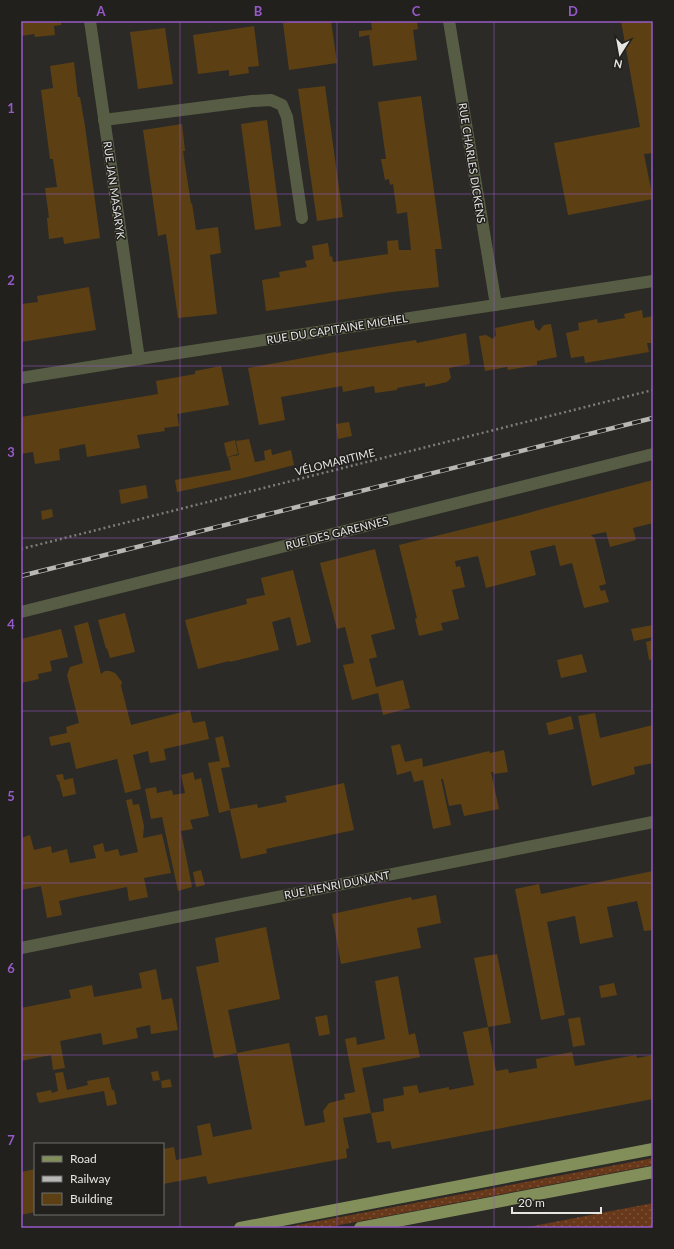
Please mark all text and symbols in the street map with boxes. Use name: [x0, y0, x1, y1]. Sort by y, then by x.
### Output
text: A: [95, 3, 106, 19]
text: B: [254, 3, 263, 19]
text: C: [412, 3, 421, 19]
text: D: [568, 3, 578, 19]
north arrow: [600, 34, 640, 74]
text: N: [613, 57, 623, 71]
text: 1: [7, 100, 15, 116]
street label: RUE CHARLES DICKENS: [457, 102, 488, 224]
street label: RUE JAN MASARYK: [101, 140, 128, 240]
text: 2: [7, 272, 15, 288]
street label: RUE DU CAPITAINE MICHEL: [265, 311, 409, 346]
text: 3: [7, 444, 15, 460]
street label: VÉLOMARITIME: [294, 445, 376, 478]
street label: RUE DES GARENNES: [284, 513, 390, 552]
text: 4: [7, 616, 15, 632]
text: 5: [7, 788, 15, 804]
street label: RUE HENRI DUNANT: [283, 868, 391, 901]
text: 6: [7, 960, 15, 976]
text: 7: [7, 1132, 15, 1148]
legend: [34, 1143, 164, 1215]
text: Road: [70, 1151, 97, 1166]
text: Railway: [70, 1171, 111, 1186]
scale bar: [512, 1189, 601, 1215]
text: Building: [70, 1191, 113, 1206]
text: 20 m: [518, 1195, 545, 1210]

